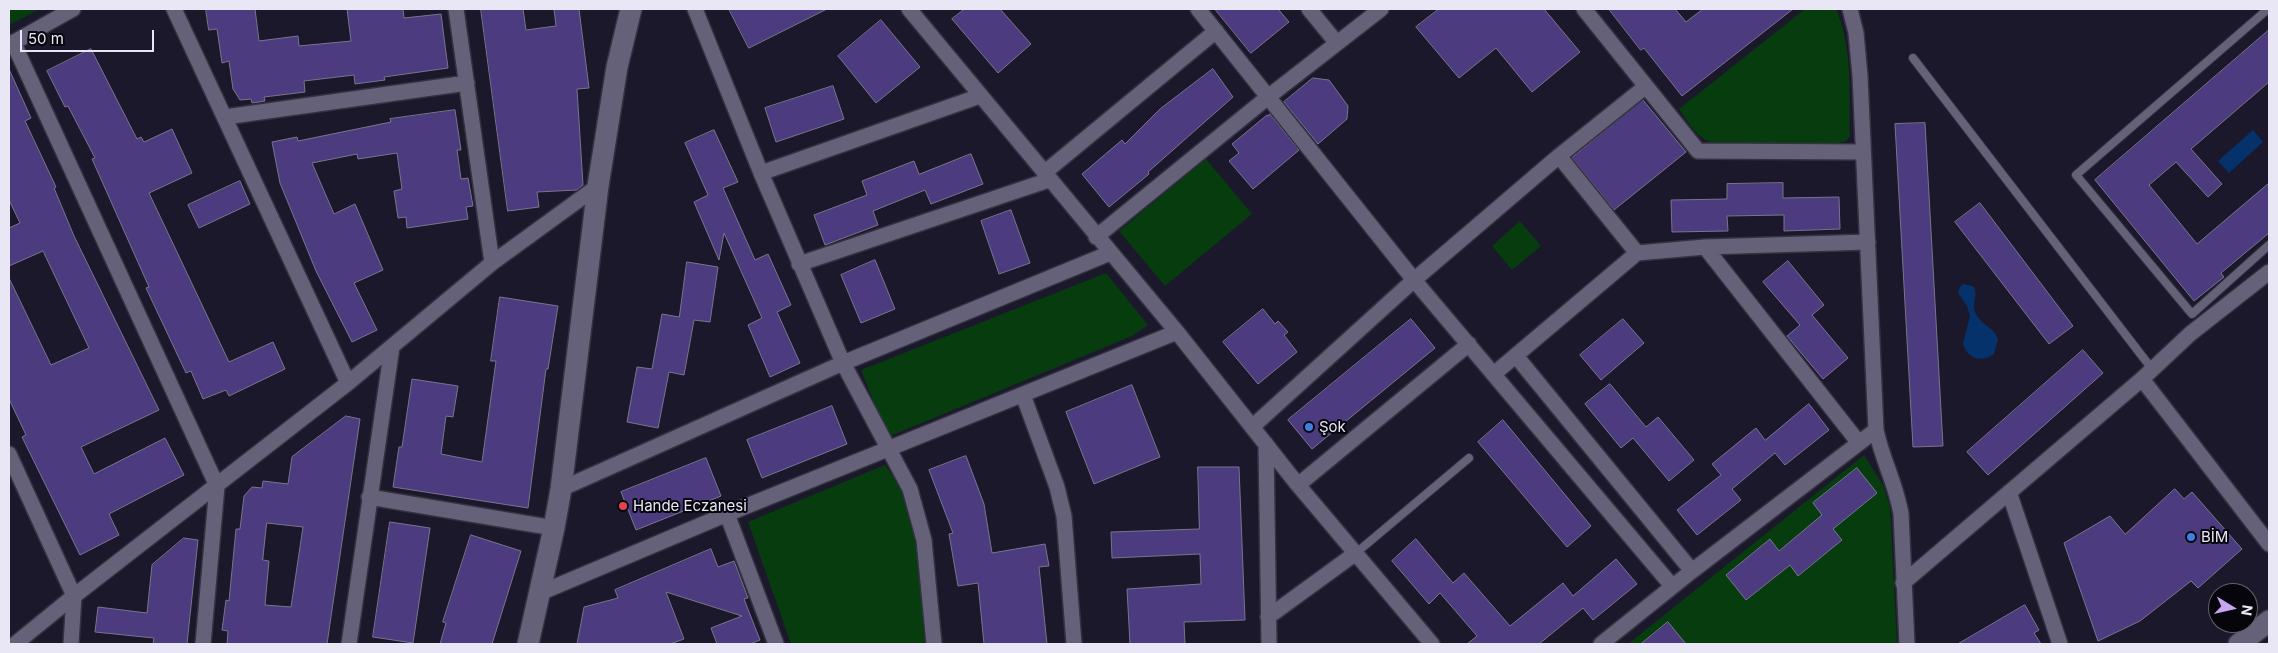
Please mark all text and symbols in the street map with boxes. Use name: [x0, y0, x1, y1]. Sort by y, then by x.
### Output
scale bar: [22, 20, 156, 52]
text: 50 m: [28, 29, 64, 48]
place label: Şok: [1319, 418, 1346, 436]
marker: Şok: [1303, 421, 1315, 433]
place label: Hande Eczanesi: [633, 497, 747, 515]
marker: Hande Eczanesi: [617, 500, 629, 512]
place label: BİM: [2201, 528, 2228, 546]
marker: BİM: [2185, 531, 2197, 543]
north arrow: [2208, 583, 2258, 633]
text: N: [2238, 604, 2257, 617]

